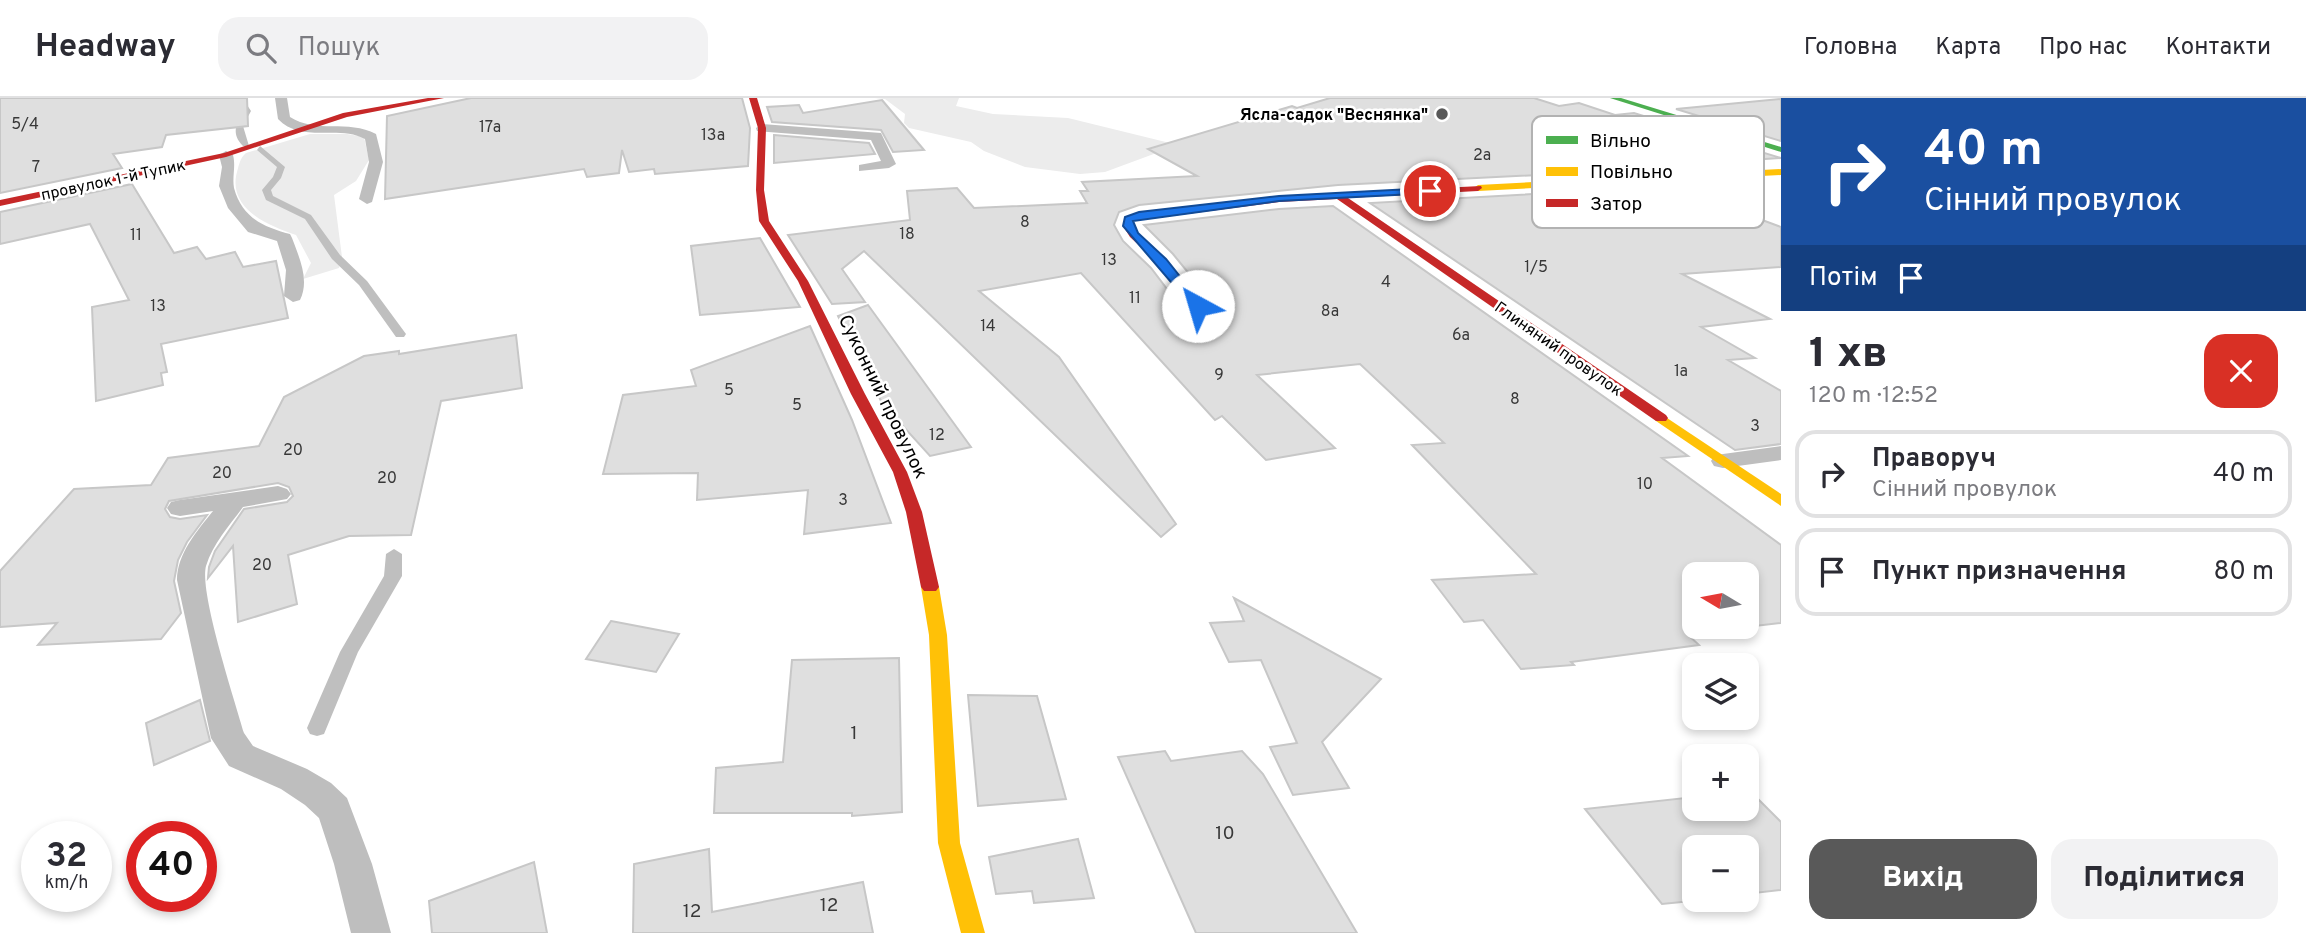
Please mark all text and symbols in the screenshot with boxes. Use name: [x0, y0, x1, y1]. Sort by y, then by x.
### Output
search box: [218, 17, 708, 80]
text: Headway: [35, 27, 176, 69]
icon: search: [242, 29, 280, 67]
text: Пошук: [298, 32, 380, 65]
text: Головна: [1804, 33, 1897, 63]
text: Карта: [1935, 33, 2001, 63]
text: Про нас: [2039, 33, 2127, 63]
text: Контакти: [2165, 33, 2271, 63]
place label: Ясла-садок "Веснянка": [1240, 106, 1428, 126]
marker: Ясла-садок "Веснянка": [1434, 106, 1450, 122]
house number: 5/4: [11, 115, 39, 135]
legend: [1532, 116, 1764, 228]
house number: 17а: [479, 118, 501, 138]
text: 40 m: [1924, 121, 2043, 183]
house number: 13а: [701, 126, 725, 146]
icon: right: [1809, 126, 1900, 217]
text: Вільно: [1590, 130, 1651, 154]
house number: 2а: [1473, 146, 1491, 166]
street label: провулок 1-й Тупик: [39, 156, 188, 206]
house number: 7: [32, 158, 40, 178]
pin: [1400, 161, 1460, 221]
text: Повільно: [1590, 161, 1673, 185]
icon: arrive: [1411, 172, 1449, 210]
text: Сінний провулок: [1924, 182, 2182, 222]
text: Затор: [1590, 193, 1642, 217]
house number: 8: [1020, 213, 1030, 233]
house number: 18: [899, 225, 915, 245]
house number: 11: [130, 226, 142, 246]
house number: 13: [1101, 251, 1117, 271]
house number: 1/5: [1524, 258, 1548, 278]
icon: arrive: [1892, 259, 1930, 297]
text: Потім: [1809, 262, 1878, 295]
position arrow: [1161, 269, 1235, 343]
house number: 4: [1381, 273, 1391, 293]
house number: 11: [1129, 289, 1141, 309]
house number: 13: [150, 297, 166, 317]
street label: Глиняний провулок: [1490, 298, 1626, 401]
house number: 8а: [1321, 302, 1339, 322]
street label: Суконний провулок: [832, 311, 932, 483]
house number: 14: [980, 317, 996, 337]
house number: 6а: [1452, 326, 1470, 346]
text: 1 хв: [1809, 329, 1887, 382]
button: close: [2204, 334, 2278, 408]
house number: 1а: [1674, 362, 1688, 382]
house number: 9: [1214, 366, 1224, 386]
house number: 5: [724, 381, 734, 401]
text: 120 m · 12:52: [1809, 382, 1938, 411]
house number: 8: [1510, 390, 1520, 410]
house number: 5: [792, 396, 802, 416]
house number: 3: [1750, 417, 1760, 437]
house number: 12: [929, 426, 945, 446]
house number: 20: [283, 441, 303, 461]
text: Праворуч: [1872, 443, 1996, 476]
icon: right: [1813, 455, 1851, 493]
text: 40 m: [2213, 458, 2274, 491]
house number: 20: [212, 464, 232, 484]
house number: 20: [377, 469, 397, 489]
house number: 10: [1637, 475, 1653, 495]
text: Сінний провулок: [1872, 476, 2057, 505]
house number: 3: [838, 491, 848, 511]
icon: arrive: [1813, 553, 1851, 591]
house number: 20: [252, 556, 272, 576]
text: Пункт призначення: [1872, 556, 2126, 589]
text: 80 m: [2214, 556, 2274, 589]
north arrow: [1682, 562, 1759, 639]
map controls: [1682, 562, 1759, 912]
button: layers: [1682, 653, 1759, 730]
house number: 1: [850, 722, 858, 746]
button: +: [1682, 744, 1759, 821]
speed limit sign: 40: [126, 821, 217, 912]
house number: 10: [1215, 822, 1235, 846]
text: 32: [46, 835, 87, 879]
button: −: [1682, 835, 1759, 912]
button: Вихід: [1809, 839, 2037, 919]
button: Поділитися: [2051, 839, 2278, 919]
text: km/h: [45, 872, 88, 895]
house number: 12: [820, 894, 838, 918]
house number: 12: [683, 900, 701, 924]

